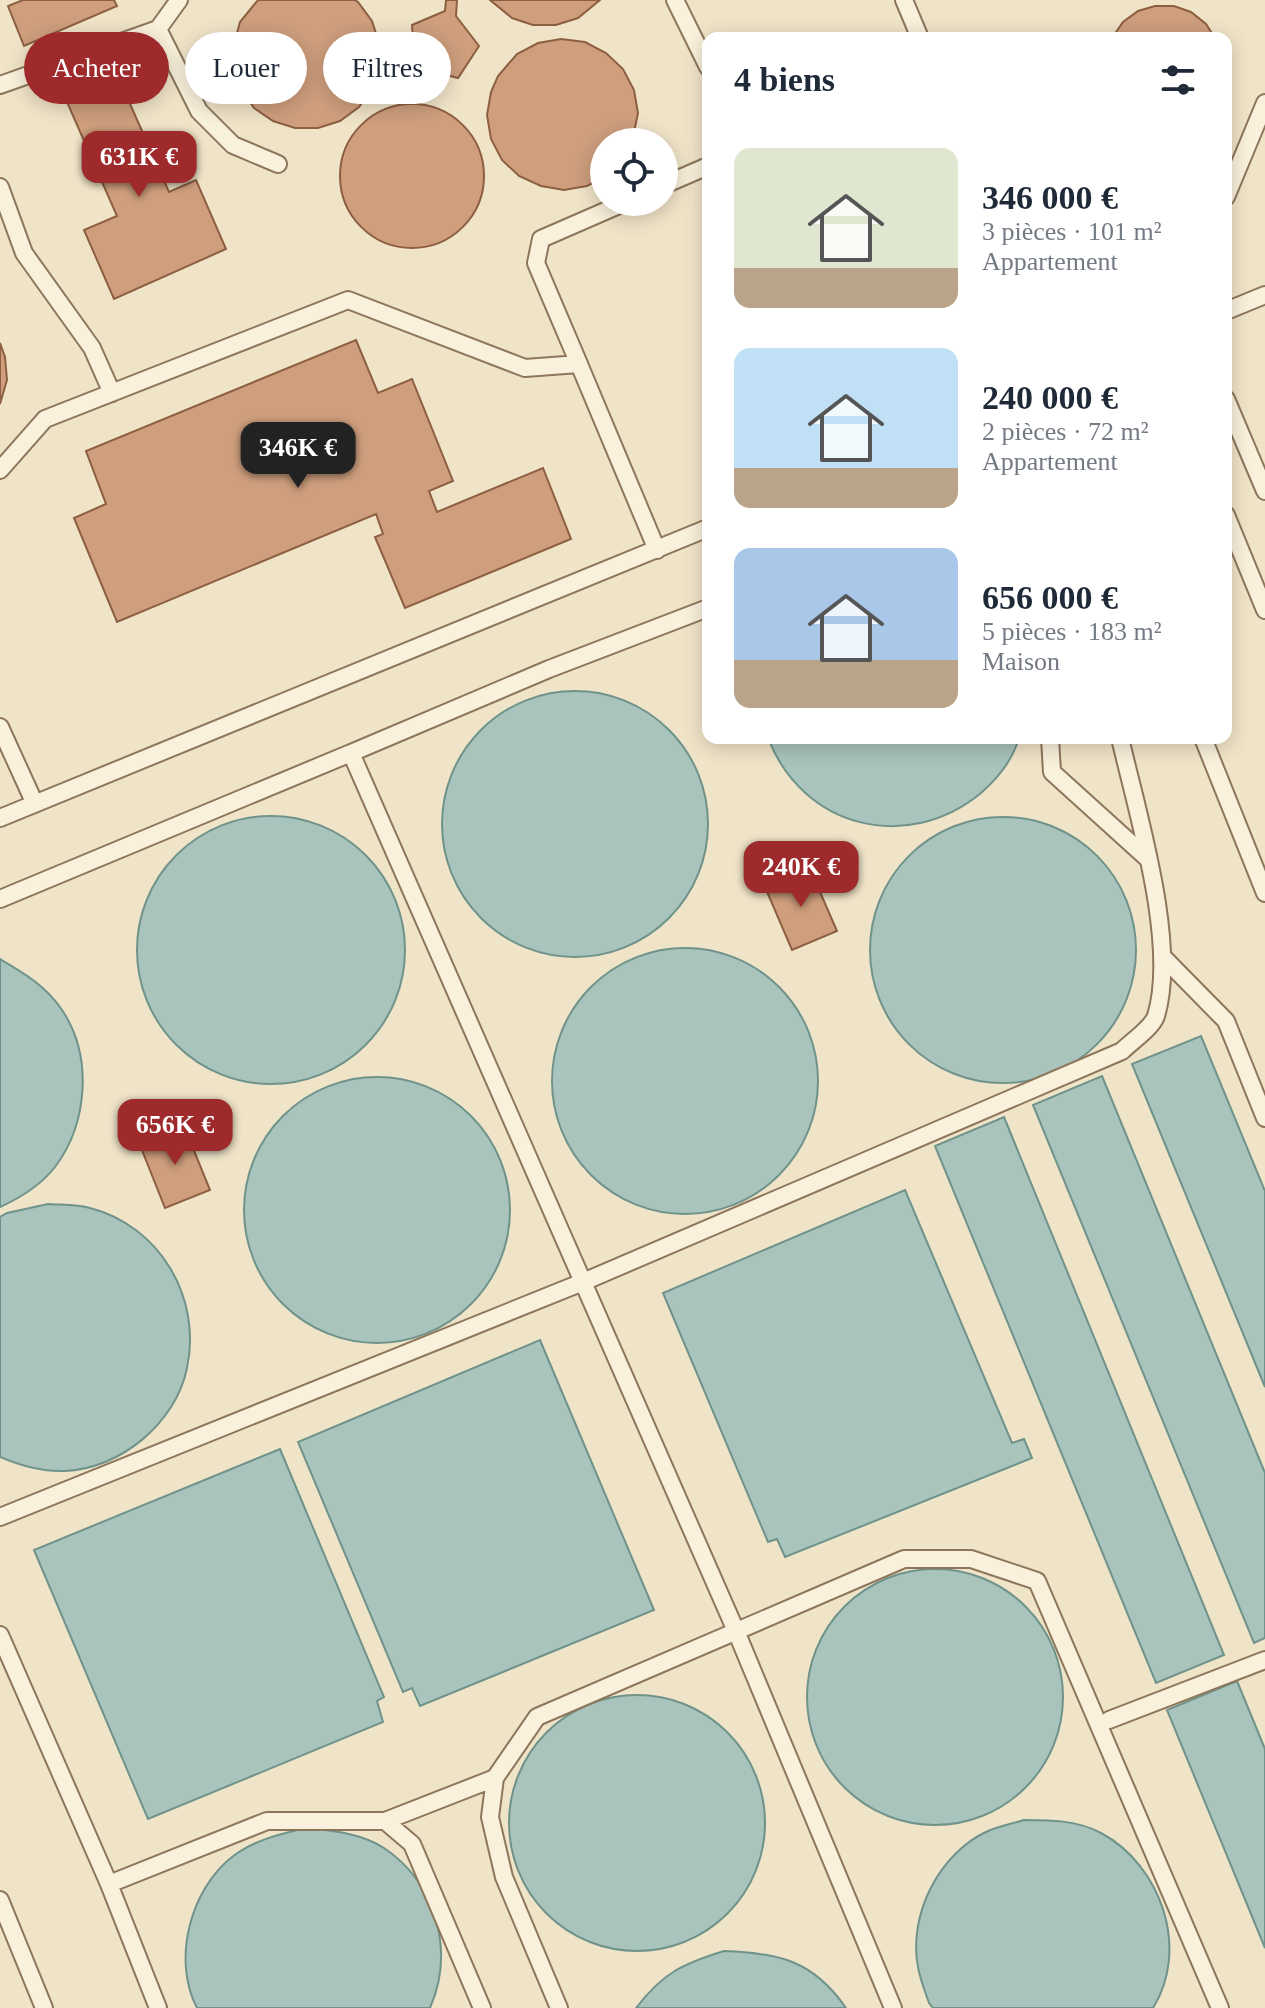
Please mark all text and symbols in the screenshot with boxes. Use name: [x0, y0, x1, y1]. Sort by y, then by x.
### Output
chip: Acheter: [24, 32, 169, 104]
chip: Louer: [185, 32, 307, 104]
chip: Filtres: [323, 32, 451, 104]
icon: filters: [1156, 58, 1200, 102]
text: 4 biens: [734, 61, 835, 98]
map controls: [590, 128, 678, 216]
button: locate: [590, 128, 678, 216]
pin: 631K €: [74, 131, 204, 199]
text: 631K €: [100, 142, 178, 171]
text: 346 000 €: [982, 179, 1118, 216]
icon: home: [798, 180, 894, 276]
text: 3 pièces · 101 m²: [982, 217, 1162, 246]
text: Appartement: [982, 247, 1118, 276]
text: 240 000 €: [982, 379, 1118, 416]
icon: home: [798, 380, 894, 476]
text: 2 pièces · 72 m²: [982, 417, 1149, 446]
pin: 346K €: [233, 422, 363, 490]
text: 346K €: [259, 433, 337, 462]
text: Appartement: [982, 447, 1118, 476]
text: 656 000 €: [982, 579, 1118, 616]
icon: home: [798, 580, 894, 676]
text: 5 pièces · 183 m²: [982, 617, 1162, 646]
text: Maison: [982, 647, 1060, 676]
pin: 240K €: [736, 841, 866, 909]
text: 240K €: [762, 852, 840, 881]
pin: 656K €: [110, 1099, 240, 1167]
text: 656K €: [136, 1110, 214, 1139]

